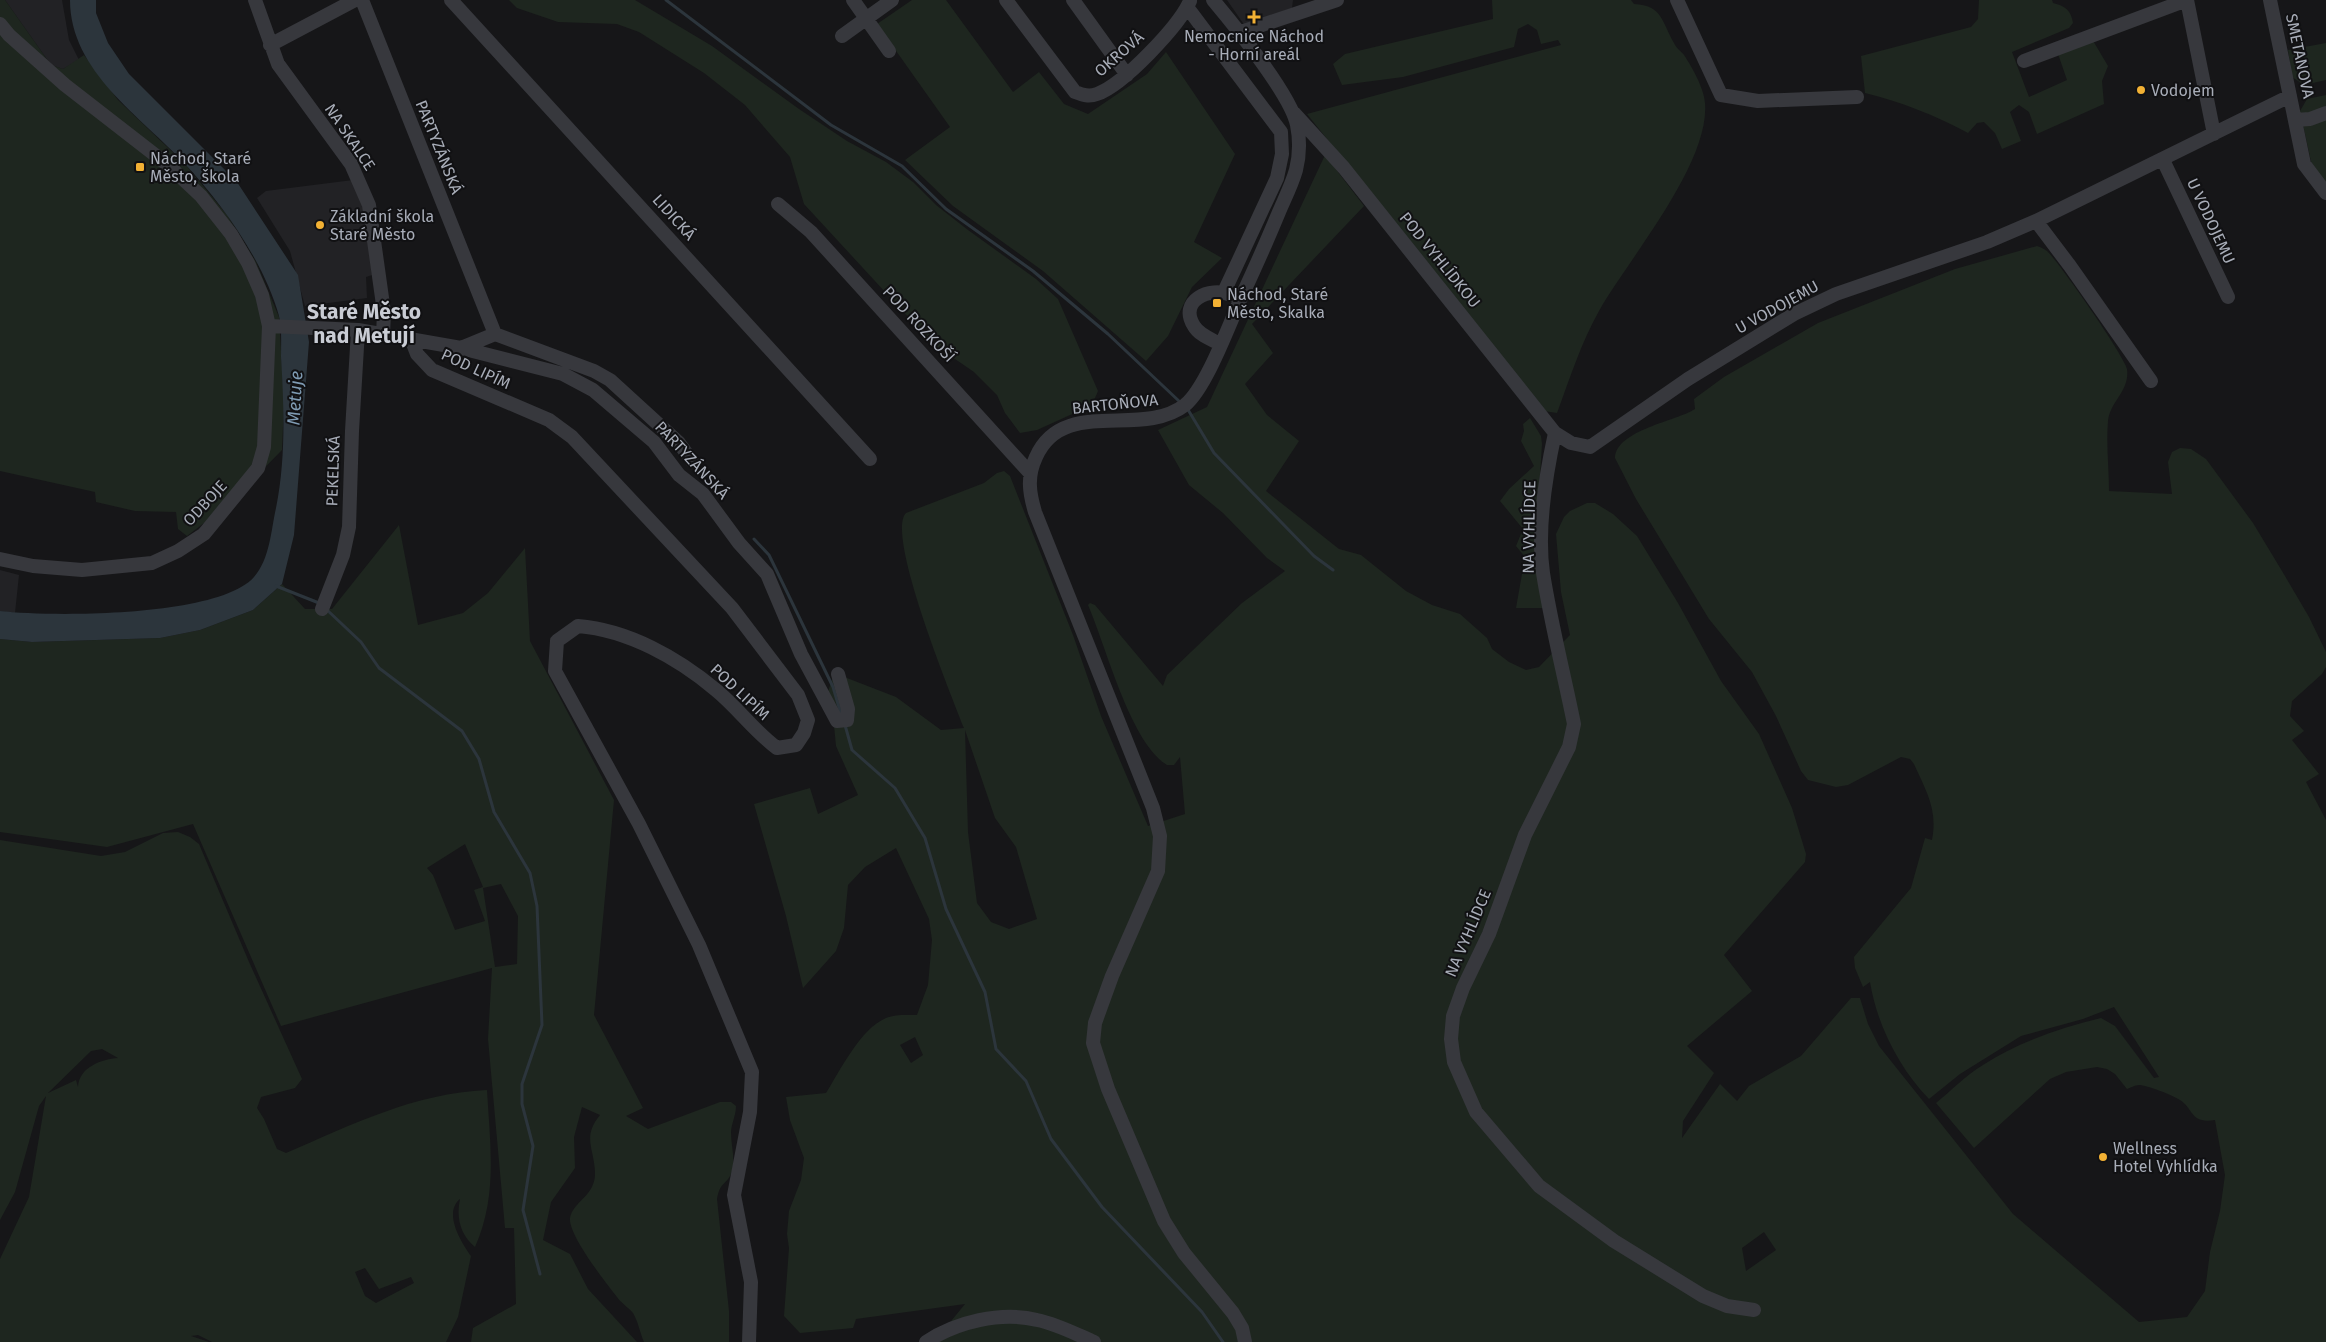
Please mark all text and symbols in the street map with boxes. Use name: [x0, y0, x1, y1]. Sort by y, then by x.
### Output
marker: Nemocnice Náchod - Horní areál: [1247, 10, 1261, 24]
street label: SMETANOVA: [2282, 12, 2318, 101]
street label: OKROVÁ: [1090, 26, 1148, 80]
place label: Nemocnice Náchod - Horní areál: [1184, 27, 1324, 64]
place label: Vodojem: [2151, 81, 2215, 100]
marker: Vodojem: [2135, 84, 2147, 96]
street label: PARTYZÁNSKÁ: [412, 97, 468, 197]
street label: NA SKALCE: [321, 100, 379, 174]
place label: Náchod, Staré Město, škola: [150, 149, 251, 186]
marker: Náchod, Staré Město, škola: [134, 161, 146, 173]
street label: U VODOJEMU: [2183, 175, 2239, 267]
street label: LIDICKÁ: [648, 189, 701, 245]
place label: Základní škola Staré Město: [330, 207, 434, 244]
street label: POD VYHLÍDKOU: [1396, 208, 1485, 312]
marker: Základní škola Staré Město: [314, 219, 326, 231]
street label: U VODOJEMU: [1732, 276, 1822, 338]
street label: POD ROZKOŠÍ: [879, 281, 960, 366]
place label: Náchod, Staré Město, Skalka: [1227, 285, 1328, 322]
marker: Náchod, Staré Město, Skalka: [1211, 297, 1223, 309]
district label: Staré Město nad Metují: [307, 299, 421, 349]
street label: POD LIPÍM: [438, 344, 514, 393]
water label: Metuje: [283, 370, 307, 426]
street label: BARTOŇOVA: [1071, 389, 1160, 418]
street label: PARTYZÁNSKÁ: [651, 416, 734, 503]
street label: PEKELSKÁ: [321, 434, 344, 507]
street label: ODBOJE: [179, 476, 231, 530]
street label: NA VYHLÍDCE: [1518, 480, 1539, 574]
street label: POD LIPÍM: [706, 659, 774, 724]
street label: NA VYHLÍDCE: [1440, 886, 1495, 980]
place label: Wellness Hotel Vyhlídka: [2113, 1139, 2218, 1176]
marker: Wellness Hotel Vyhlídka: [2097, 1151, 2109, 1163]

